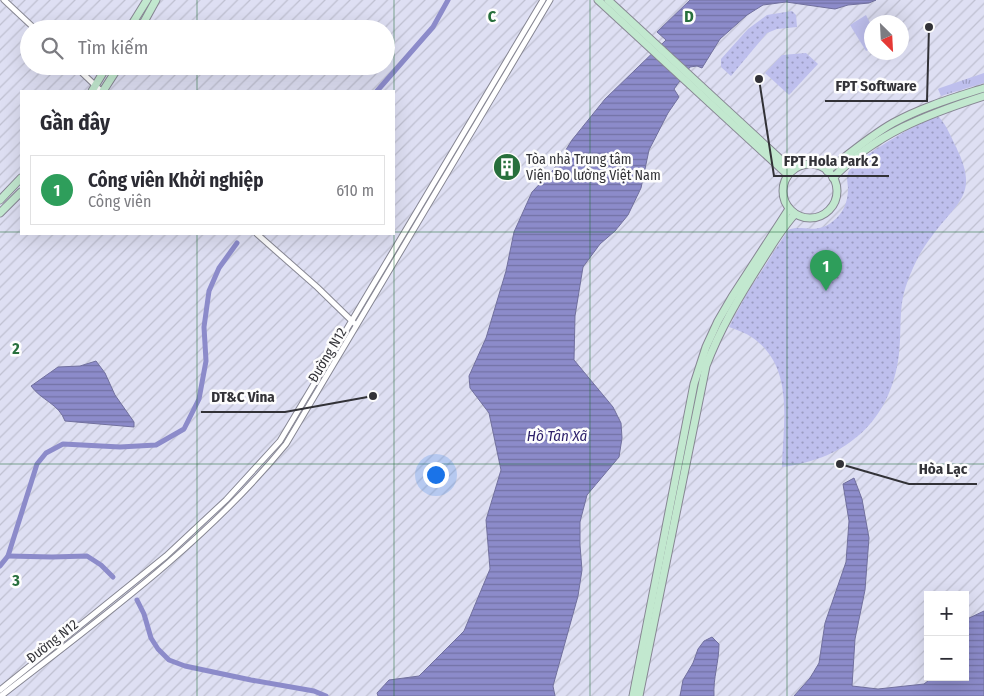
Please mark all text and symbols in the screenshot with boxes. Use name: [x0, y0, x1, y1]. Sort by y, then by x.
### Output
text: C: [488, 7, 497, 26]
text: D: [684, 7, 694, 26]
north arrow: [864, 15, 909, 60]
search box: [20, 20, 395, 75]
icon: search: [38, 34, 66, 62]
text: Tìm kiếm: [78, 36, 148, 59]
callout: FPT Software: [825, 71, 927, 101]
text: FPT Software: [835, 77, 917, 95]
text: Gần đây: [40, 110, 110, 136]
callout: FPT Hola Park 2: [774, 146, 889, 176]
place label: Tòa nhà Trung tâm Viện Đo lường Việt Nam: [526, 151, 661, 184]
building icon: Tòa nhà Trung tâm Viện Đo lường Việt Nam: [492, 152, 522, 182]
text: FPT Hola Park 2: [784, 152, 878, 170]
text: Công viên Khởi nghiệp: [88, 169, 264, 192]
text: 1: [54, 181, 60, 200]
text: 610 m: [336, 181, 374, 200]
text: Công viên: [88, 192, 151, 211]
pin: 1: [810, 250, 842, 291]
street label: Đường N12: [305, 325, 350, 386]
text: 2: [11, 339, 20, 358]
callout: DT&C Vina: [201, 382, 285, 412]
text: DT&C Vina: [211, 388, 275, 406]
water label: Hồ Tân Xã: [527, 427, 587, 445]
callout: Hòa Lạc: [909, 454, 977, 484]
text: Hòa Lạc: [919, 460, 968, 478]
your location: [423, 462, 449, 488]
text: 3: [11, 571, 20, 590]
map controls: [924, 591, 969, 681]
button: +: [924, 591, 969, 636]
street label: Đường N12: [23, 616, 81, 667]
button: −: [924, 636, 969, 681]

